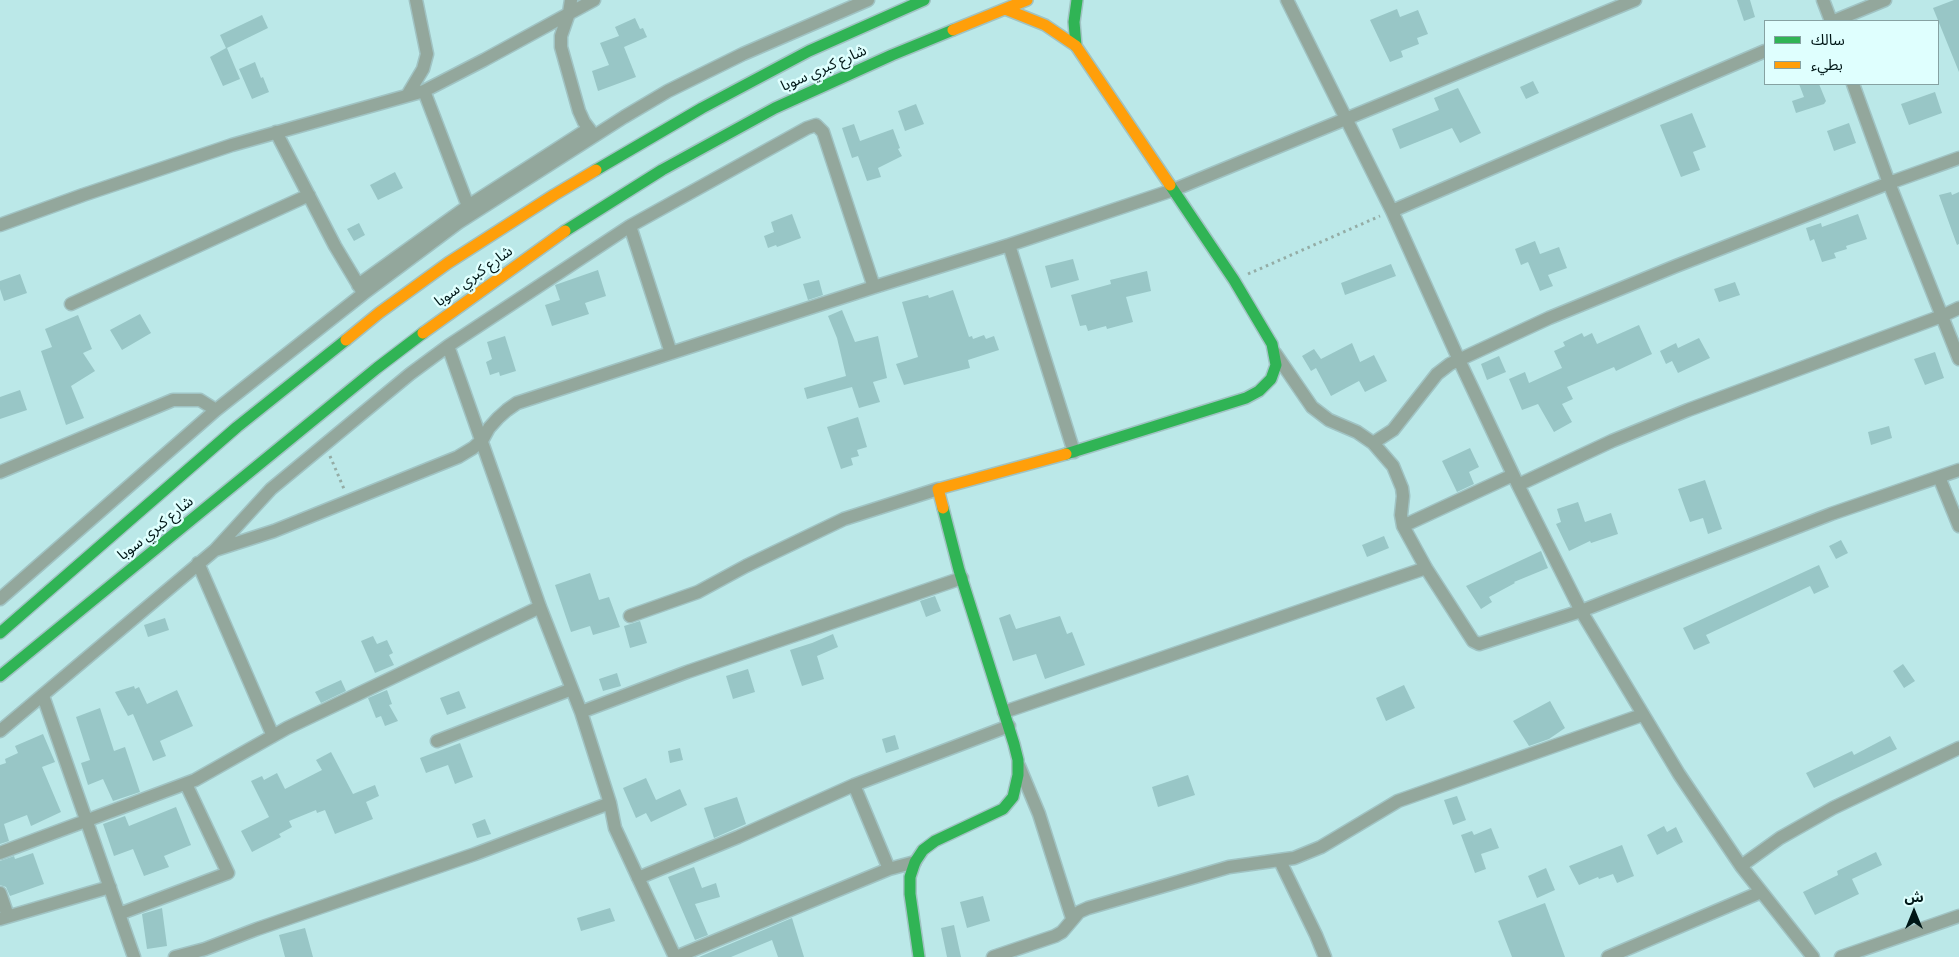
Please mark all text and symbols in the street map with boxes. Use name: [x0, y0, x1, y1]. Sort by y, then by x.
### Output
legend: [1764, 20, 1939, 85]
text: سالك: [1811, 31, 1845, 49]
street label: شارع كبري سوبا: [778, 42, 870, 96]
text: بطيء: [1811, 56, 1843, 74]
street label: شارع كبري سوبا: [431, 243, 517, 311]
street label: شارع كبري سوبا: [115, 493, 197, 565]
north arrow: [1889, 887, 1939, 937]
text: ش: [1904, 889, 1924, 905]

